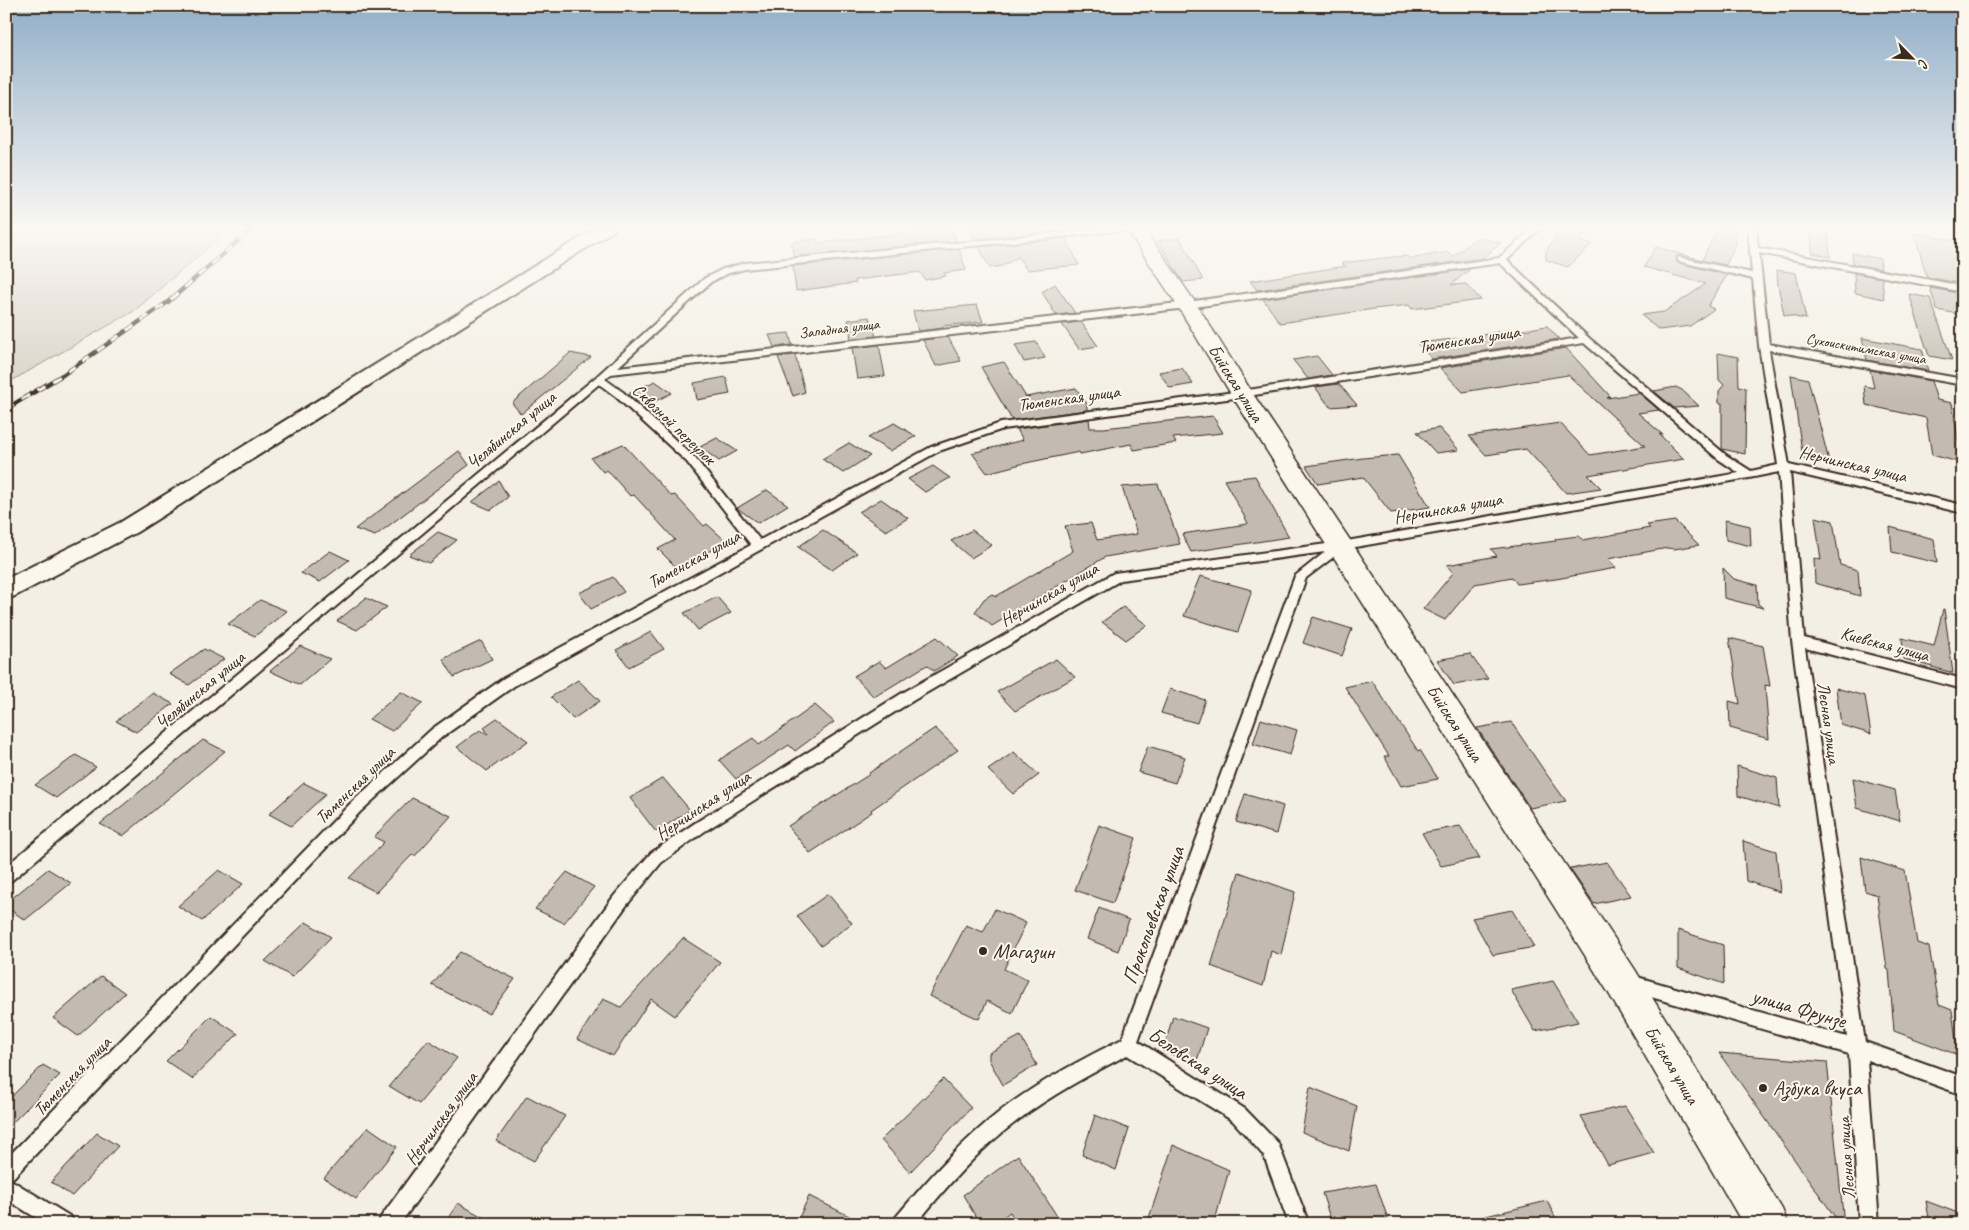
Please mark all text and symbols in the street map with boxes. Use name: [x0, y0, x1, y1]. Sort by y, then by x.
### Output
north arrow: [1886, 32, 1936, 82]
text: С: [1913, 56, 1933, 72]
street label: Западная улица: [798, 314, 882, 343]
street label: Тюменская улица: [1417, 320, 1522, 358]
street label: Сухоискитимская улица: [1805, 329, 1929, 369]
street label: Бийская улица: [1204, 340, 1269, 427]
street label: Сквозной переулок: [628, 379, 722, 471]
street label: Тюменская улица: [1017, 380, 1122, 416]
street label: Челябинская улица: [462, 385, 562, 474]
street label: Нерчинская улица: [1797, 441, 1910, 487]
street label: Нерчинская улица: [1392, 487, 1505, 528]
street label: Тюменская улица: [644, 524, 745, 593]
street label: Нерчинская улица: [996, 556, 1103, 631]
street label: Киевская улица: [1838, 622, 1933, 667]
street label: Челябинская улица: [151, 645, 251, 734]
street label: Бийская улица: [1422, 680, 1489, 767]
street label: Лесная улица: [1812, 681, 1846, 767]
street label: Тюменская улица: [311, 741, 400, 828]
street label: Нерчинская улица: [651, 765, 756, 845]
street label: Прокопьевская улица: [1116, 841, 1190, 987]
place label: Магазин: [993, 938, 1056, 964]
marker: Магазин: [977, 945, 989, 957]
street label: улица Фрунзе: [1747, 982, 1850, 1034]
street label: Беловская улица: [1143, 1021, 1254, 1106]
street label: Бийская улица: [1640, 1022, 1705, 1110]
street label: Тюменская улица: [29, 1031, 116, 1120]
street label: Нерчинская улица: [400, 1066, 483, 1169]
place label: Азбука вкуса: [1773, 1075, 1863, 1102]
marker: Азбука вкуса: [1757, 1082, 1769, 1094]
street label: Лесная улица: [1832, 1115, 1860, 1200]

